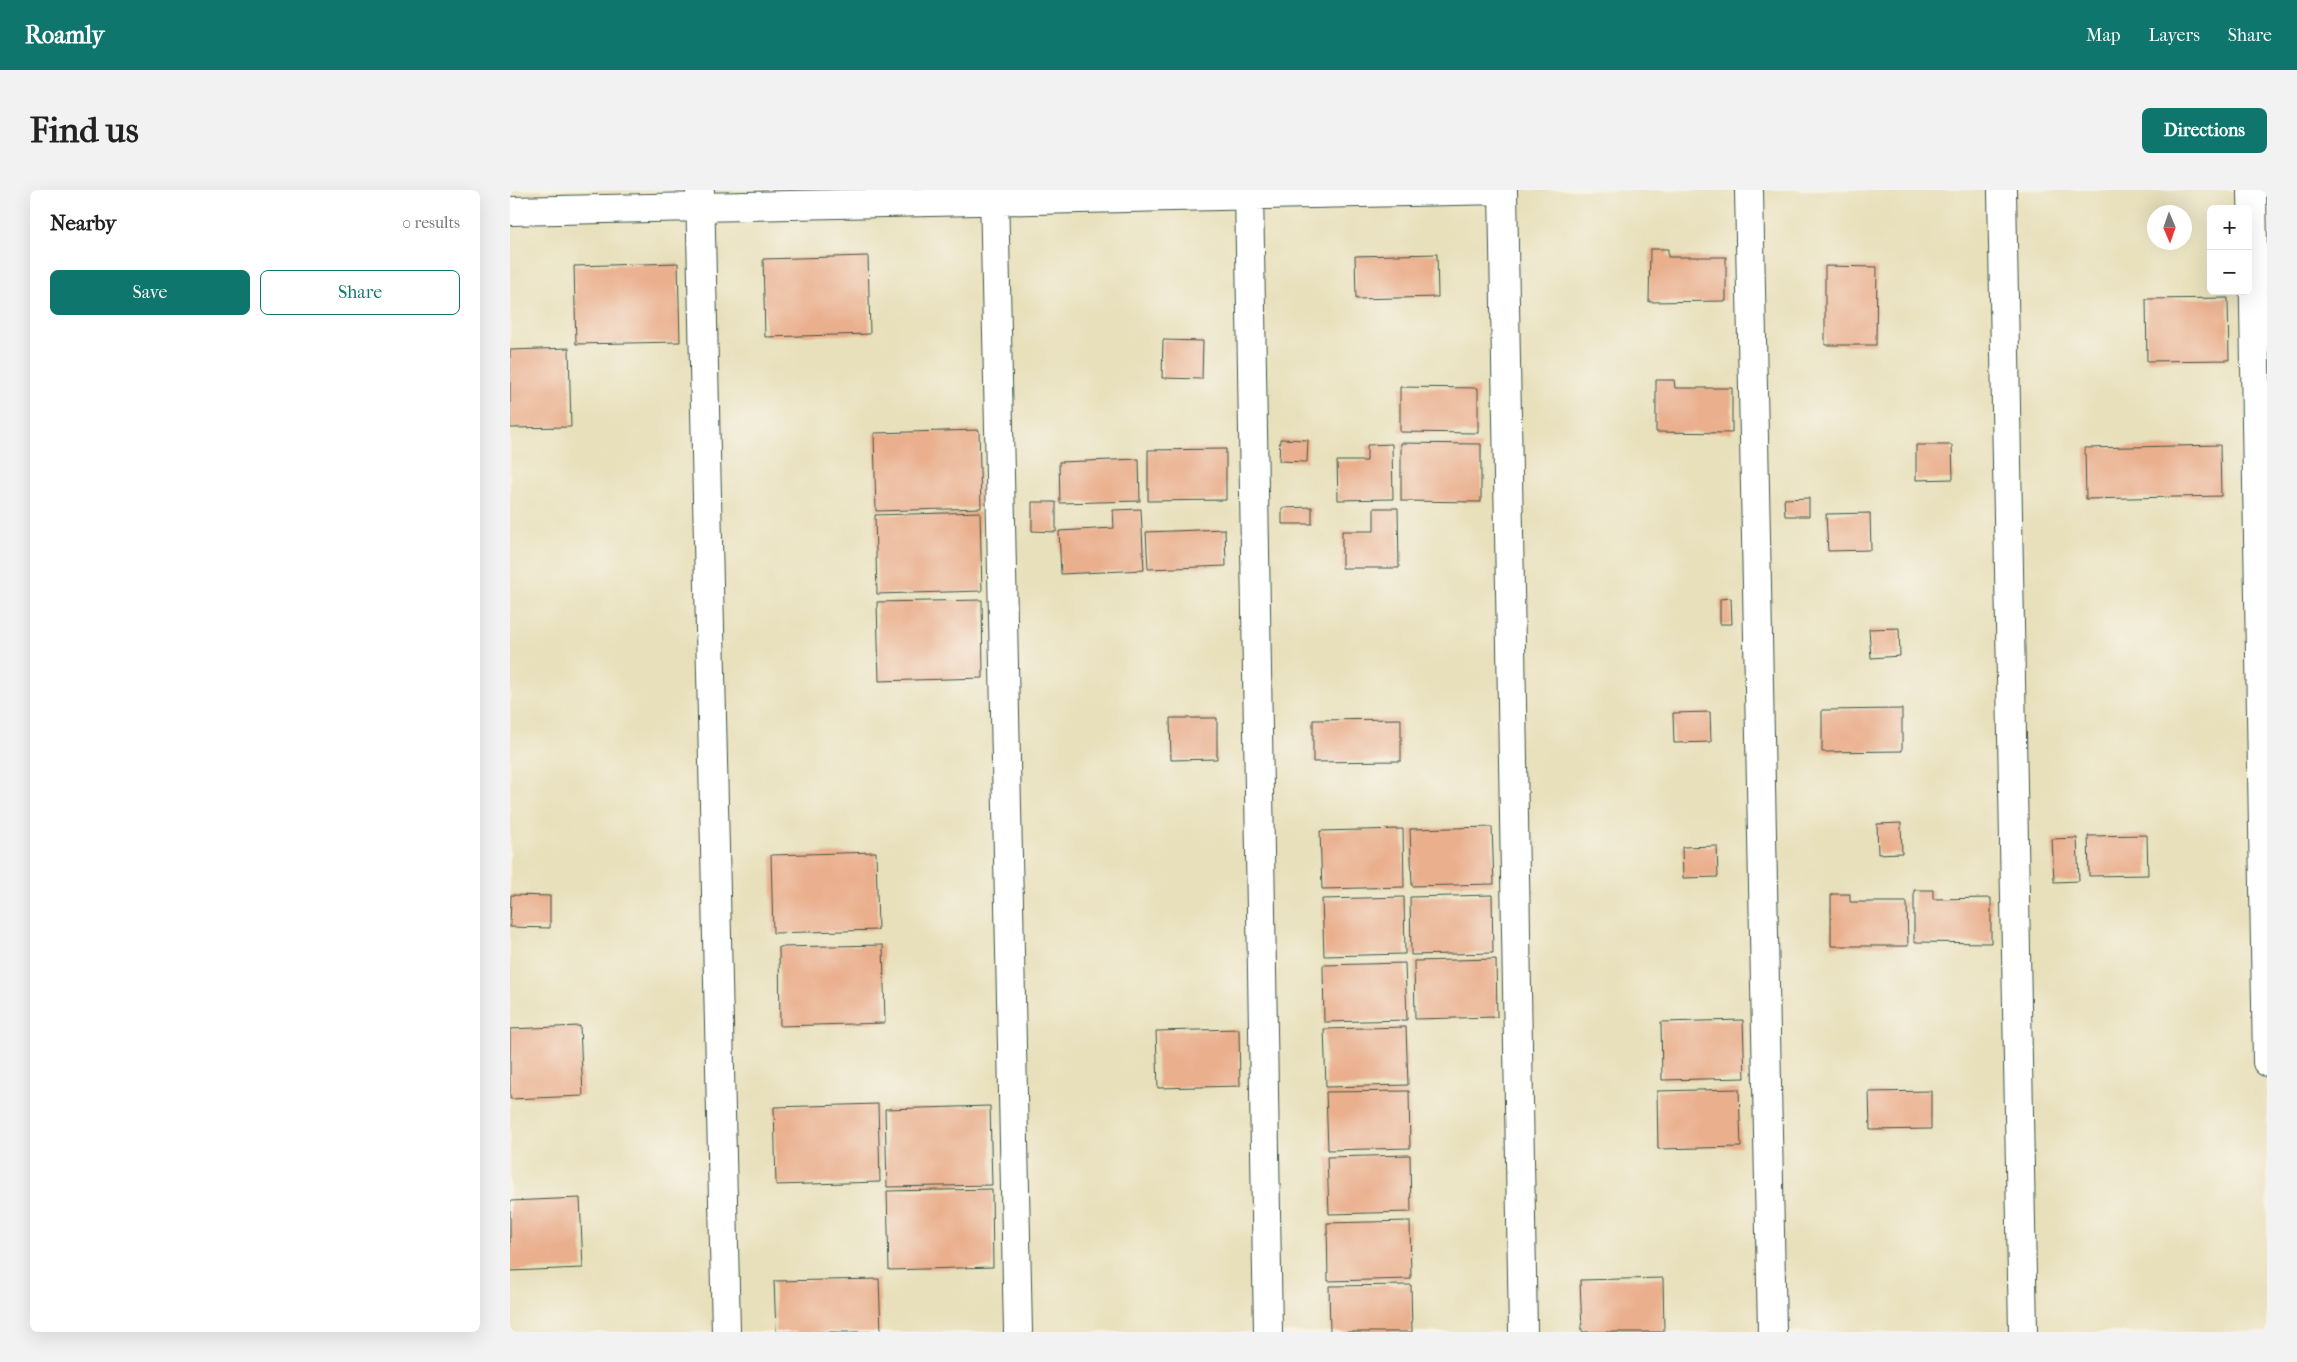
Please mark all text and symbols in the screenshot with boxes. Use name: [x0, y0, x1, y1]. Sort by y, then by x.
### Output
text: Roamly: [25, 21, 104, 49]
text: Map: [2086, 25, 2120, 46]
text: Layers: [2148, 25, 2200, 46]
text: Share: [2228, 25, 2272, 46]
button: Directions: [2142, 108, 2267, 153]
text: Find us: [30, 110, 139, 151]
north arrow: [2147, 205, 2192, 250]
map controls: [2207, 205, 2252, 295]
button: +: [2207, 205, 2252, 250]
text: Nearby: [50, 211, 116, 235]
text: 0 results: [402, 213, 460, 232]
button: −: [2207, 250, 2252, 295]
button: Save: [50, 270, 250, 315]
button: Share: [260, 270, 460, 315]

